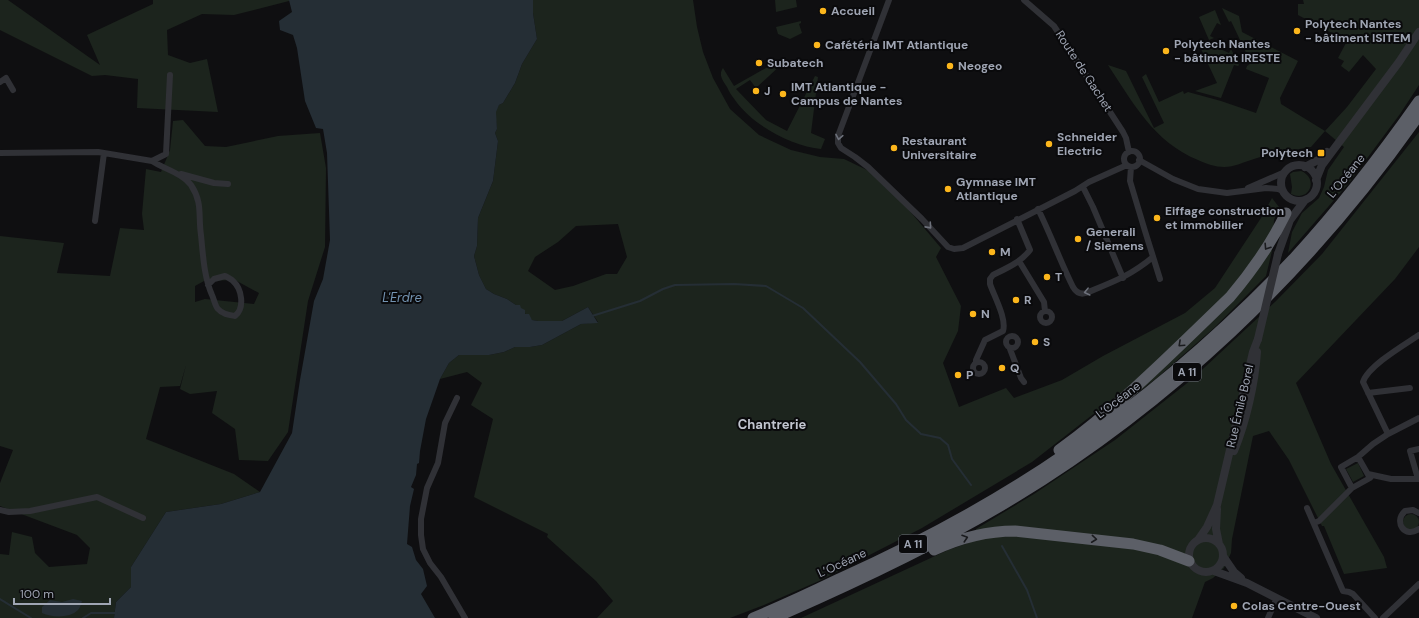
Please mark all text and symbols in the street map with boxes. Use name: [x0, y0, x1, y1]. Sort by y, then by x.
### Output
place label: Accueil: [831, 3, 875, 19]
marker: Accueil: [818, 6, 828, 16]
place label: Polytech Nantes - bâtiment ISITEM: [1305, 16, 1411, 46]
marker: Polytech Nantes - bâtiment ISITEM: [1292, 26, 1302, 36]
street label: Route de Gachet: [1052, 27, 1116, 115]
place label: Polytech Nantes - bâtiment IRESTE: [1174, 36, 1280, 66]
place label: Cafétéria IMT Atlantique: [825, 37, 968, 53]
marker: Cafétéria IMT Atlantique: [812, 40, 822, 50]
marker: Polytech Nantes - bâtiment IRESTE: [1161, 46, 1171, 56]
place label: Subatech: [767, 55, 823, 71]
marker: Subatech: [754, 58, 764, 68]
place label: Neogeo: [958, 58, 1002, 74]
marker: Neogeo: [945, 61, 955, 71]
place label: IMT Atlantique - Campus de Nantes: [791, 79, 902, 109]
place label: J: [764, 83, 771, 99]
marker: J: [751, 86, 761, 96]
marker: IMT Atlantique - Campus de Nantes: [778, 89, 788, 99]
place label: Schneider Electric: [1057, 129, 1117, 159]
place label: Restaurant Universitaire: [902, 133, 977, 163]
one-way arrow: [835, 134, 844, 140]
marker: Schneider Electric: [1044, 139, 1054, 149]
marker: Restaurant Universitaire: [889, 143, 899, 153]
place label: Polytech: [1261, 145, 1313, 161]
marker: Polytech: [1316, 148, 1326, 158]
street label: L’Océane: [1323, 151, 1369, 201]
place label: Gymnase IMT Atlantique: [956, 174, 1036, 204]
marker: Gymnase IMT Atlantique: [943, 184, 953, 194]
place label: Eiffage construction et immobilier: [1165, 203, 1284, 233]
marker: Eiffage construction et immobilier: [1152, 213, 1162, 223]
one-way arrow: [924, 221, 931, 229]
place label: Generali / Siemens: [1086, 224, 1144, 254]
marker: Generali / Siemens: [1073, 234, 1083, 244]
one-way arrow: [1264, 243, 1272, 250]
place label: M: [1000, 244, 1011, 260]
marker: M: [987, 247, 997, 257]
place label: T: [1055, 269, 1062, 285]
marker: T: [1042, 272, 1052, 282]
one-way arrow: [1083, 287, 1090, 296]
water label: L'Erdre: [382, 289, 422, 306]
place label: R: [1024, 292, 1032, 308]
marker: R: [1011, 295, 1021, 305]
place label: N: [981, 306, 990, 322]
marker: N: [968, 309, 978, 319]
place label: S: [1043, 334, 1050, 350]
marker: S: [1030, 337, 1040, 347]
one-way arrow: [1178, 339, 1186, 347]
place label: Q: [1010, 360, 1019, 376]
marker: Q: [997, 363, 1007, 373]
road number: A 11: [1173, 363, 1201, 381]
street label: Rue Émile Borel: [1223, 363, 1257, 449]
place label: P: [966, 367, 973, 383]
marker: P: [953, 370, 963, 380]
street label: L’Océane: [1092, 378, 1144, 422]
district label: Chantrerie: [738, 416, 806, 433]
one-way arrow: [961, 534, 968, 543]
one-way arrow: [1091, 534, 1097, 543]
road number: A 11: [899, 535, 927, 553]
street label: L’Océane: [815, 545, 869, 581]
scale bar: [14, 580, 110, 606]
text: 100 m: [20, 586, 54, 602]
place label: Colas Centre-Ouest: [1242, 598, 1361, 614]
marker: Colas Centre-Ouest: [1229, 601, 1239, 611]

